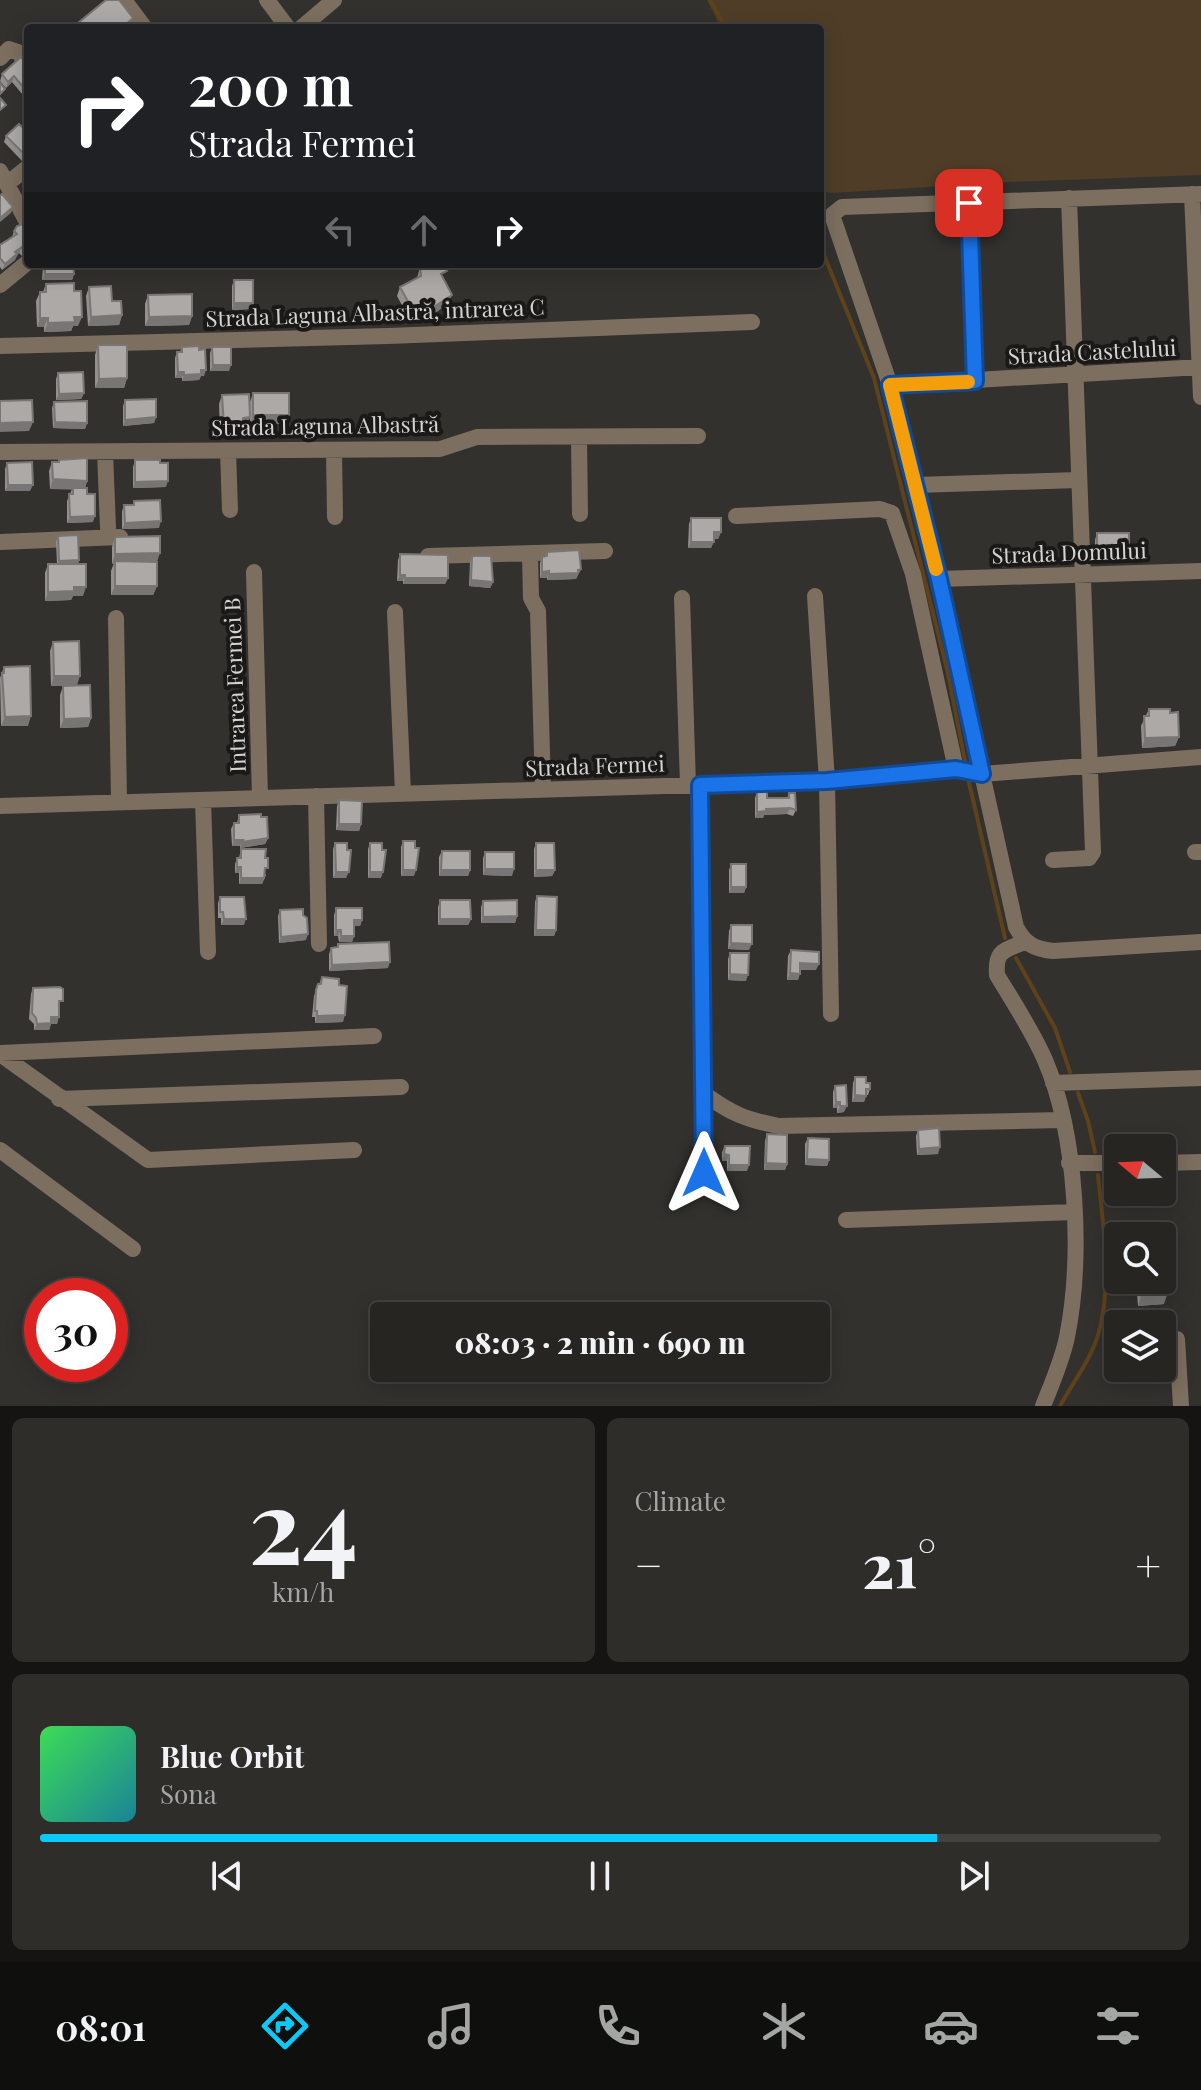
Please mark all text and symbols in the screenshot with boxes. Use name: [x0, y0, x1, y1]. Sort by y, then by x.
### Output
text: 200 m: [188, 46, 353, 121]
icon: right: [56, 56, 160, 160]
text: Strada Fermei: [188, 118, 416, 166]
pin: [935, 169, 1003, 237]
icon: arrive: [947, 181, 991, 225]
icon: left: [318, 208, 362, 252]
icon: ahead: [402, 208, 446, 252]
icon: right: [486, 208, 530, 252]
street label: Strada Laguna Albastră, intrarea C: [205, 291, 545, 333]
street label: Strada Castelului: [1007, 332, 1177, 370]
street label: Strada Laguna Albastră: [211, 408, 439, 442]
street label: Strada Domului: [991, 534, 1147, 570]
street label: Intrarea Fermei B: [216, 597, 252, 773]
street label: Strada Fermei: [525, 748, 665, 782]
position arrow: [662, 1131, 746, 1215]
north arrow: [1104, 1134, 1176, 1206]
map controls: [1104, 1134, 1176, 1382]
button: search: [1104, 1222, 1176, 1294]
speed limit sign: 30: [24, 1278, 128, 1382]
button: layers: [1104, 1310, 1176, 1382]
text: 08:03 · 2 min · 690 m: [455, 1322, 745, 1362]
text: 24: [249, 1452, 358, 1591]
text: Climate: [635, 1483, 726, 1518]
text: 21°: [862, 1523, 936, 1603]
text: −: [635, 1534, 663, 1593]
text: +: [1135, 1534, 1161, 1593]
text: km/h: [272, 1574, 334, 1609]
text: Blue Orbit: [160, 1736, 304, 1776]
text: Sona: [160, 1776, 217, 1811]
icon: previous: [205, 1854, 249, 1898]
icon: pause: [578, 1854, 622, 1898]
icon: next: [952, 1854, 996, 1898]
icon: directions: [257, 1998, 313, 2054]
icon: music: [423, 1998, 479, 2054]
icon: phone: [590, 1998, 646, 2054]
icon: climate: [756, 1998, 812, 2054]
icon: car: [923, 1998, 979, 2054]
icon: filters: [1090, 1998, 1146, 2054]
text: 08:01: [55, 2002, 146, 2050]

